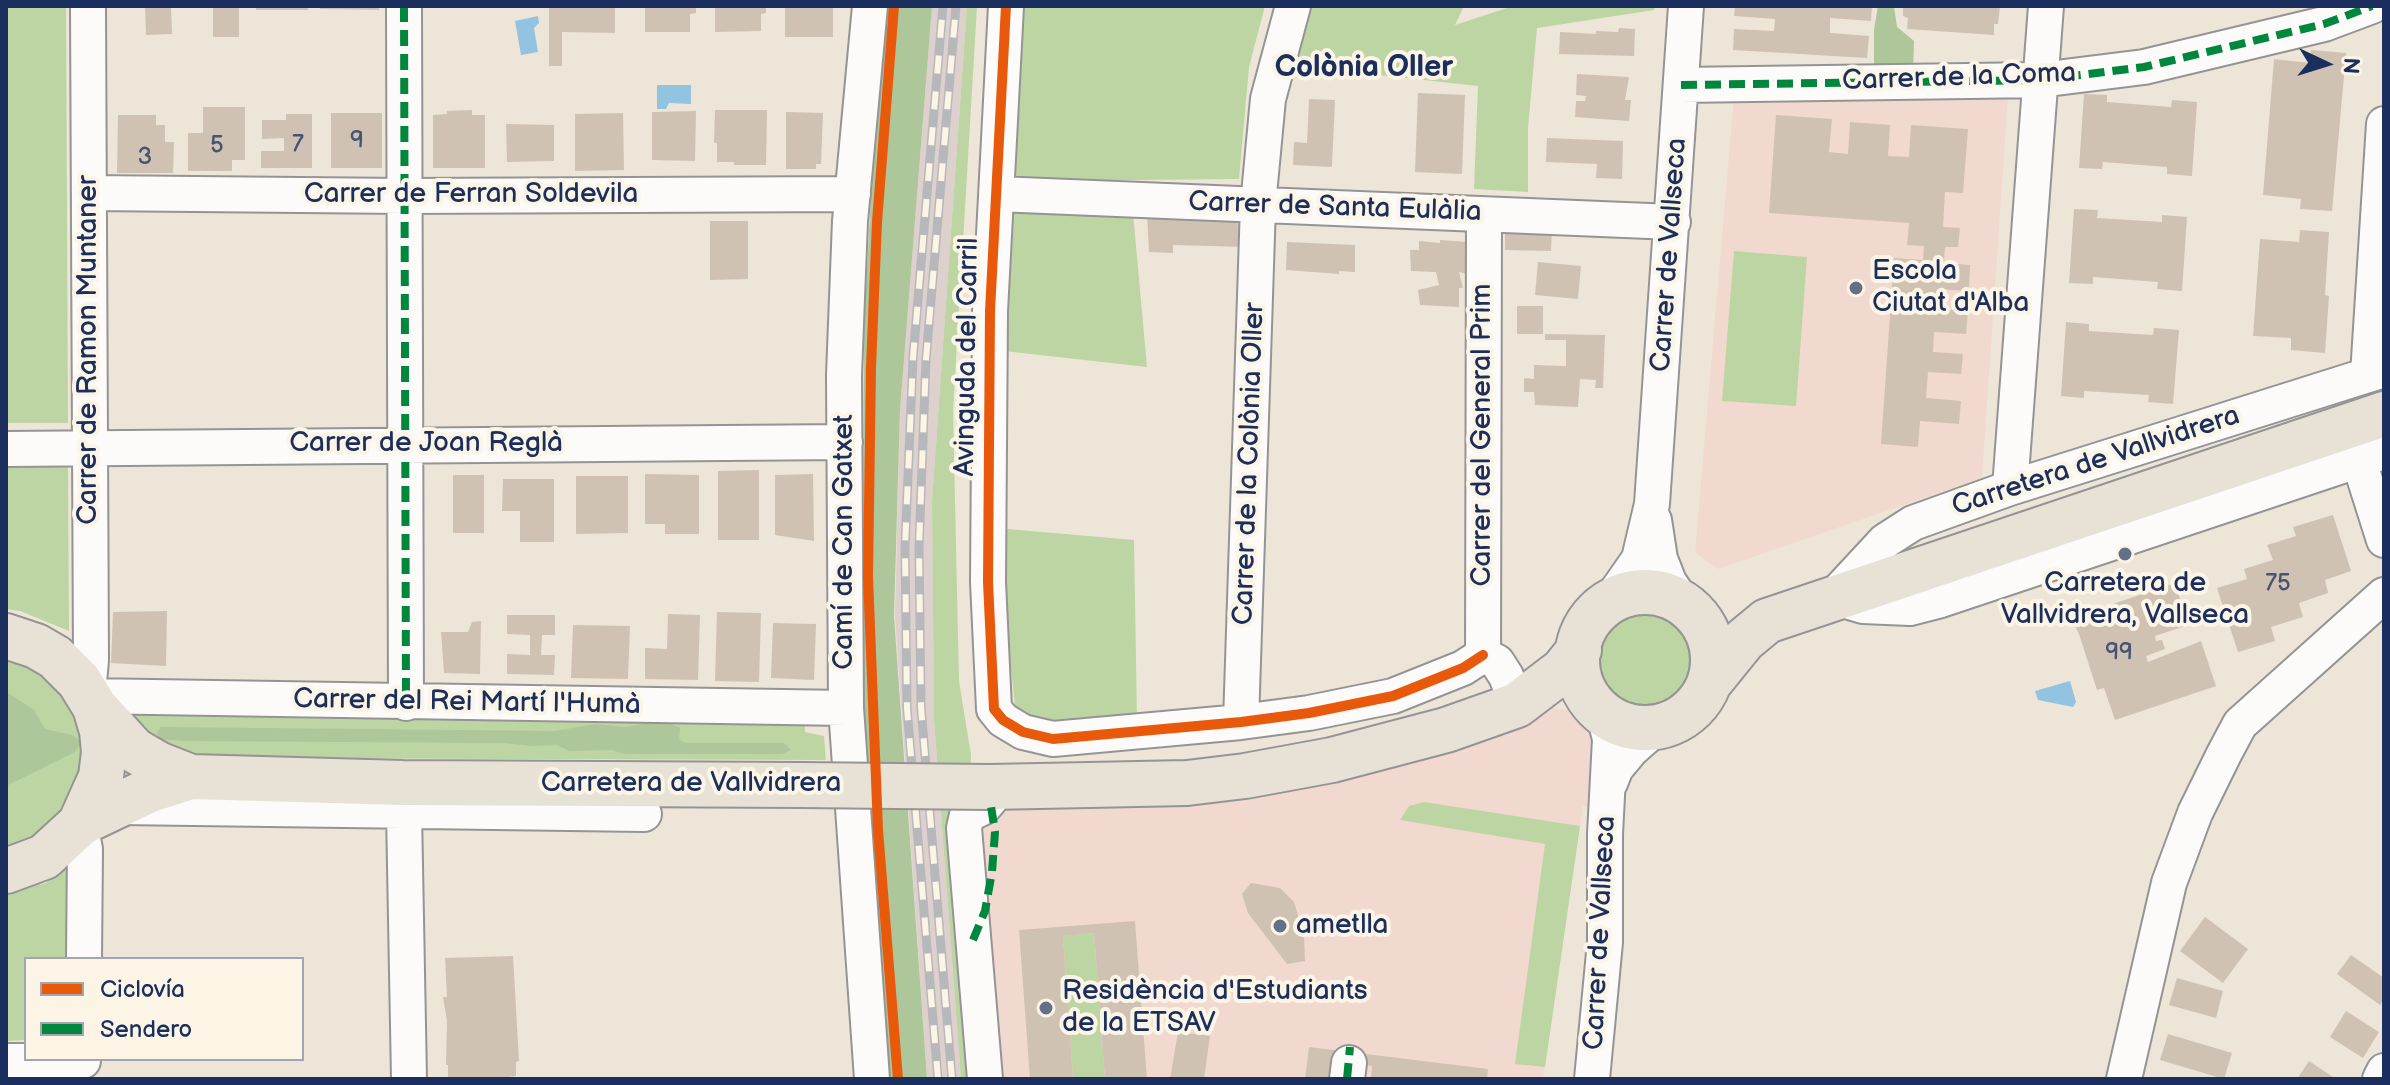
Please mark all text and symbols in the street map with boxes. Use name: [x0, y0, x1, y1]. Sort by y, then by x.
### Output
north arrow: [2286, 24, 2366, 104]
district label: Colònia Oller: [1275, 50, 1453, 86]
street label: Carrer de la Coma: [1841, 57, 2077, 99]
text: N: [2336, 57, 2364, 75]
house number: 9: [350, 127, 364, 155]
house number: 7: [292, 131, 304, 159]
house number: 5: [210, 132, 224, 160]
street label: Carrer de Vallseca: [1645, 137, 1695, 373]
house number: 3: [138, 144, 152, 172]
street label: Carrer de Ramon Muntaner: [72, 175, 106, 525]
street label: Carrer de Ferran Soldevila: [304, 178, 638, 212]
street label: Carrer de Santa Eulàlia: [1188, 186, 1482, 230]
street label: Avinguda del Carril: [949, 237, 987, 477]
place label: Escola Ciutat d'Alba: [1872, 255, 2029, 321]
marker: Escola Ciutat d'Alba: [1847, 279, 1865, 297]
street label: Carrer del General Prim: [1466, 284, 1500, 586]
street label: Carrer de la Colònia Oller: [1228, 302, 1272, 626]
street label: Carretera de Vallvidrera: [1948, 400, 2244, 524]
street label: Camí de Can Gatxet: [828, 414, 862, 670]
street label: Carrer de Joan Reglà: [289, 427, 563, 461]
marker: Carretera de Vallvidrera, Vallseca: [2116, 545, 2134, 563]
place label: Carretera de Vallvidrera, Vallseca: [2001, 567, 2249, 633]
house number: 75: [2265, 570, 2291, 598]
house number: 99: [2105, 639, 2133, 667]
street label: Carrer del Rei Martí l'Humà: [293, 683, 641, 723]
street label: Carretera de Vallvidrera: [541, 767, 841, 801]
street label: Carrer de Vallseca: [1578, 815, 1624, 1051]
place label: ametlla: [1296, 909, 1388, 943]
marker: ametlla: [1271, 917, 1289, 935]
legend: [24, 957, 304, 1061]
text: Ciclovía: [100, 975, 185, 1004]
place label: Residència d'Estudiants de la ETSAV: [1062, 975, 1368, 1041]
marker: Residència d'Estudiants de la ETSAV: [1037, 999, 1055, 1017]
text: Sendero: [100, 1015, 192, 1044]

